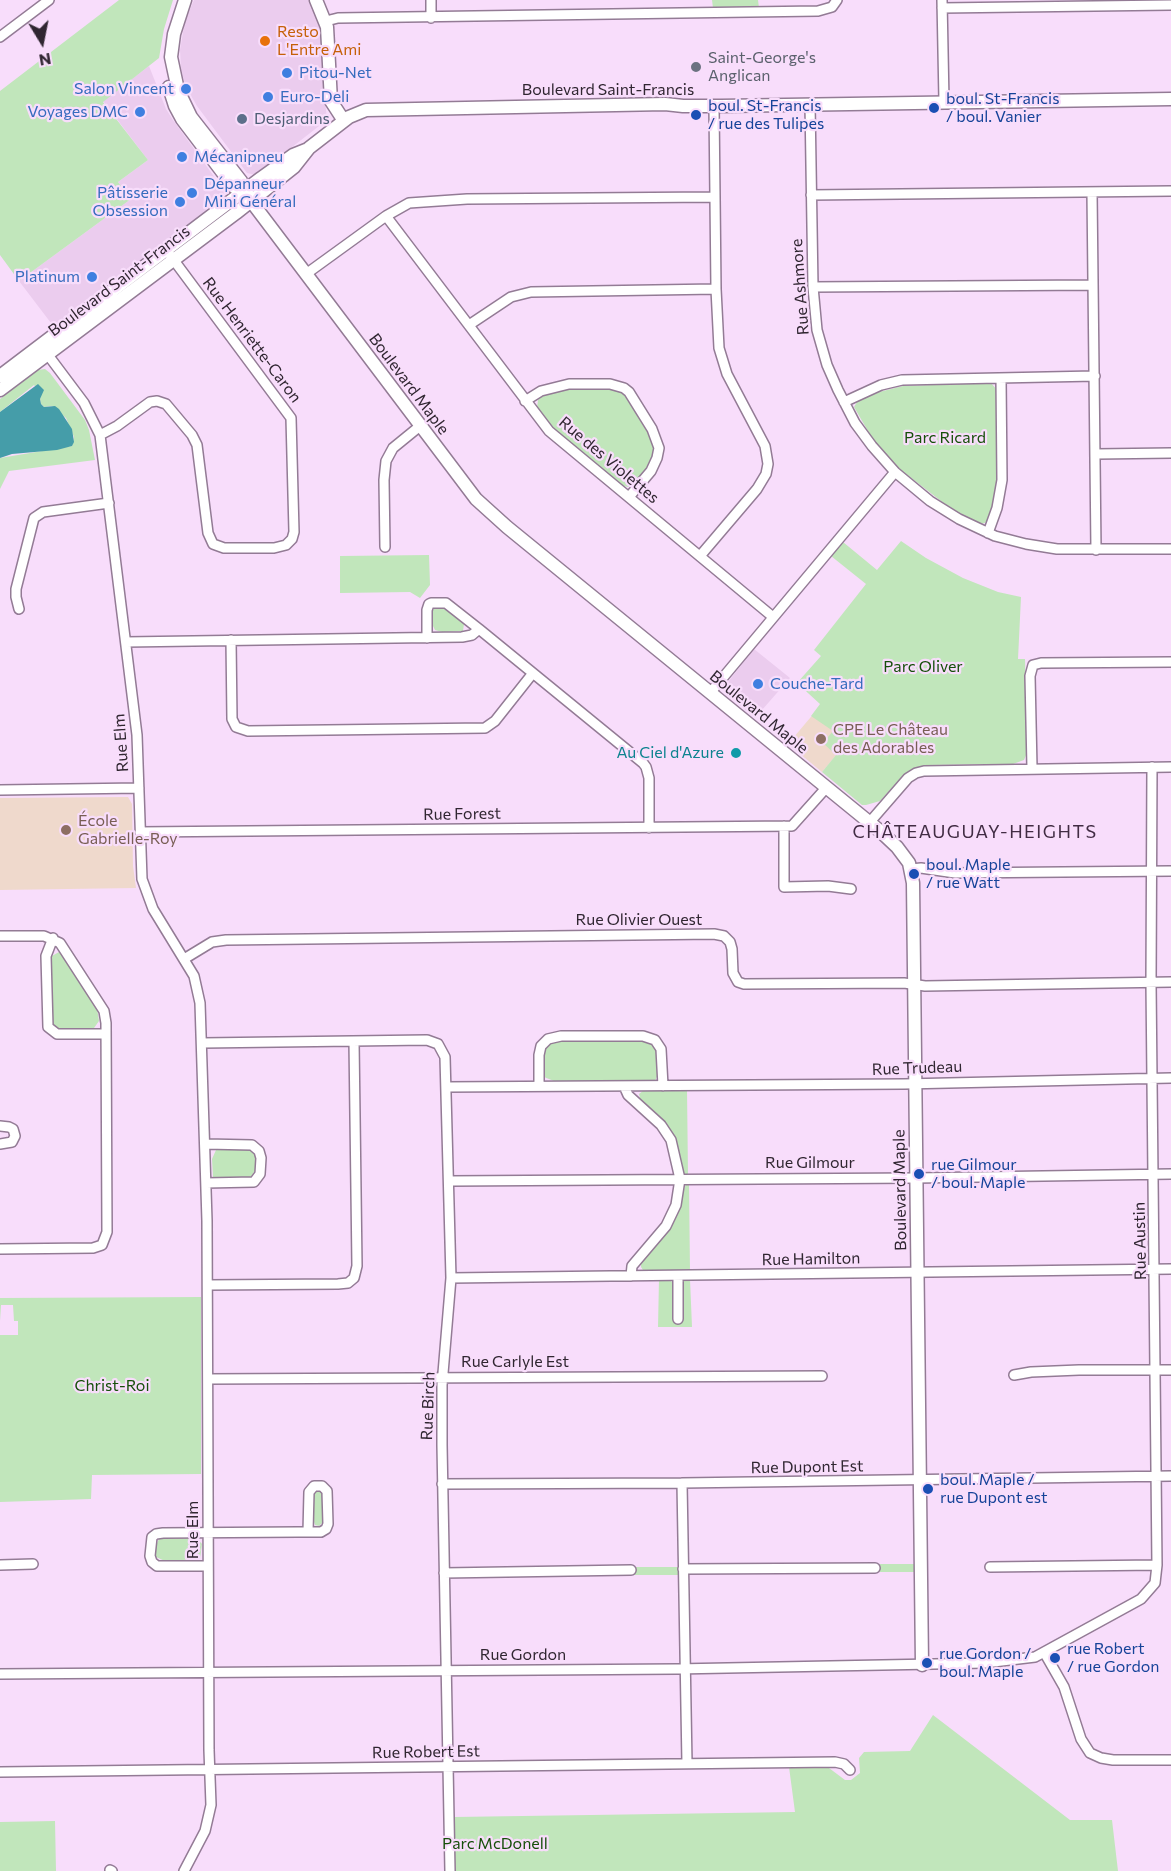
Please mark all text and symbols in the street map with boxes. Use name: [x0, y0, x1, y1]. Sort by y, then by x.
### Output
north arrow: [12, 12, 72, 72]
place label: Resto L'Entre Ami: [277, 22, 361, 60]
marker: Resto L'Entre Ami: [258, 34, 272, 48]
place label: Saint-George's Anglican: [708, 48, 816, 86]
text: N: [38, 50, 53, 71]
marker: Saint-George's Anglican: [689, 60, 703, 74]
place label: Pitou-Net: [299, 63, 372, 83]
marker: Pitou-Net: [280, 66, 294, 80]
place label: Salon Vincent: [74, 79, 174, 99]
street label: Boulevard Saint-Francis: [522, 80, 694, 100]
marker: Salon Vincent: [179, 82, 193, 96]
place label: Euro-Deli: [280, 87, 349, 107]
place label: boul. St-Francis / boul. Vanier: [946, 89, 1059, 127]
marker: Euro-Deli: [261, 90, 275, 104]
place label: boul. St-Francis / rue des Tulipes: [708, 96, 824, 134]
marker: boul. St-Francis / boul. Vanier: [927, 101, 941, 115]
place label: Voyages DMC: [28, 102, 128, 122]
marker: Voyages DMC: [133, 105, 147, 119]
marker: boul. St-Francis / rue des Tulipes: [689, 108, 703, 122]
place label: Desjardins: [254, 109, 330, 129]
marker: Desjardins: [235, 112, 249, 126]
place label: Mécanipneu: [194, 147, 283, 167]
marker: Mécanipneu: [175, 150, 189, 164]
place label: Dépanneur Mini Général: [204, 174, 296, 212]
place label: Pâtisserie Obsession: [93, 183, 168, 221]
marker: Dépanneur Mini Général: [185, 186, 199, 200]
marker: Pâtisserie Obsession: [173, 195, 187, 209]
street label: Boulevard Saint-Francis: [44, 221, 194, 341]
street label: Rue Ashmore: [787, 238, 813, 336]
place label: Platinum: [15, 267, 80, 287]
marker: Platinum: [85, 270, 99, 284]
street label: Rue Henriette-Caron: [199, 274, 305, 406]
street label: Boulevard Maple: [365, 330, 453, 438]
street label: Rue des Violettes: [555, 413, 663, 507]
park label: Parc Ricard: [904, 428, 986, 448]
park label: Parc Oliver: [883, 657, 963, 677]
street label: Boulevard Maple: [706, 666, 812, 758]
place label: Couche-Tard: [770, 674, 863, 694]
marker: Couche-Tard: [751, 677, 765, 691]
street label: Rue Elm: [109, 713, 133, 773]
place label: CPE Le Château des Adorables: [833, 720, 948, 758]
marker: CPE Le Château des Adorables: [814, 732, 828, 746]
place label: Au Ciel d'Azure: [616, 743, 724, 763]
marker: Au Ciel d'Azure: [729, 746, 743, 760]
street label: Rue Forest: [423, 804, 501, 824]
place label: École Gabrielle-Roy: [78, 811, 178, 849]
district label: CHÂTEAUGUAY-HEIGHTS: [852, 821, 1098, 843]
marker: École Gabrielle-Roy: [59, 823, 73, 837]
place label: boul. Maple / rue Watt: [926, 855, 1010, 893]
marker: boul. Maple / rue Watt: [907, 867, 921, 881]
street label: Rue Olivier Ouest: [576, 910, 702, 930]
street label: Rue Trudeau: [872, 1057, 962, 1079]
street label: Boulevard Maple: [889, 1129, 911, 1251]
street label: Rue Gilmour: [765, 1153, 855, 1173]
place label: rue Gilmour / boul. Maple: [931, 1155, 1026, 1193]
marker: rue Gilmour / boul. Maple: [912, 1167, 926, 1181]
street label: Rue Austin: [1130, 1202, 1150, 1280]
street label: Rue Hamilton: [761, 1249, 861, 1269]
street label: Rue Carlyle Est: [461, 1352, 569, 1372]
street label: Rue Birch: [417, 1371, 439, 1441]
park label: Christ-Roi: [74, 1376, 150, 1396]
street label: Rue Dupont Est: [750, 1456, 864, 1478]
place label: boul. Maple / rue Dupont est: [940, 1470, 1048, 1508]
marker: boul. Maple / rue Dupont est: [921, 1482, 935, 1496]
street label: Rue Elm: [183, 1501, 203, 1559]
place label: rue Robert / rue Gordon: [1067, 1639, 1159, 1677]
place label: rue Gordon / boul. Maple: [939, 1644, 1031, 1682]
street label: Rue Gordon: [480, 1645, 566, 1665]
marker: rue Robert / rue Gordon: [1048, 1651, 1062, 1665]
marker: rue Gordon / boul. Maple: [920, 1656, 934, 1670]
street label: Rue Robert Est: [372, 1741, 480, 1763]
park label: Parc McDonell: [442, 1834, 548, 1854]

